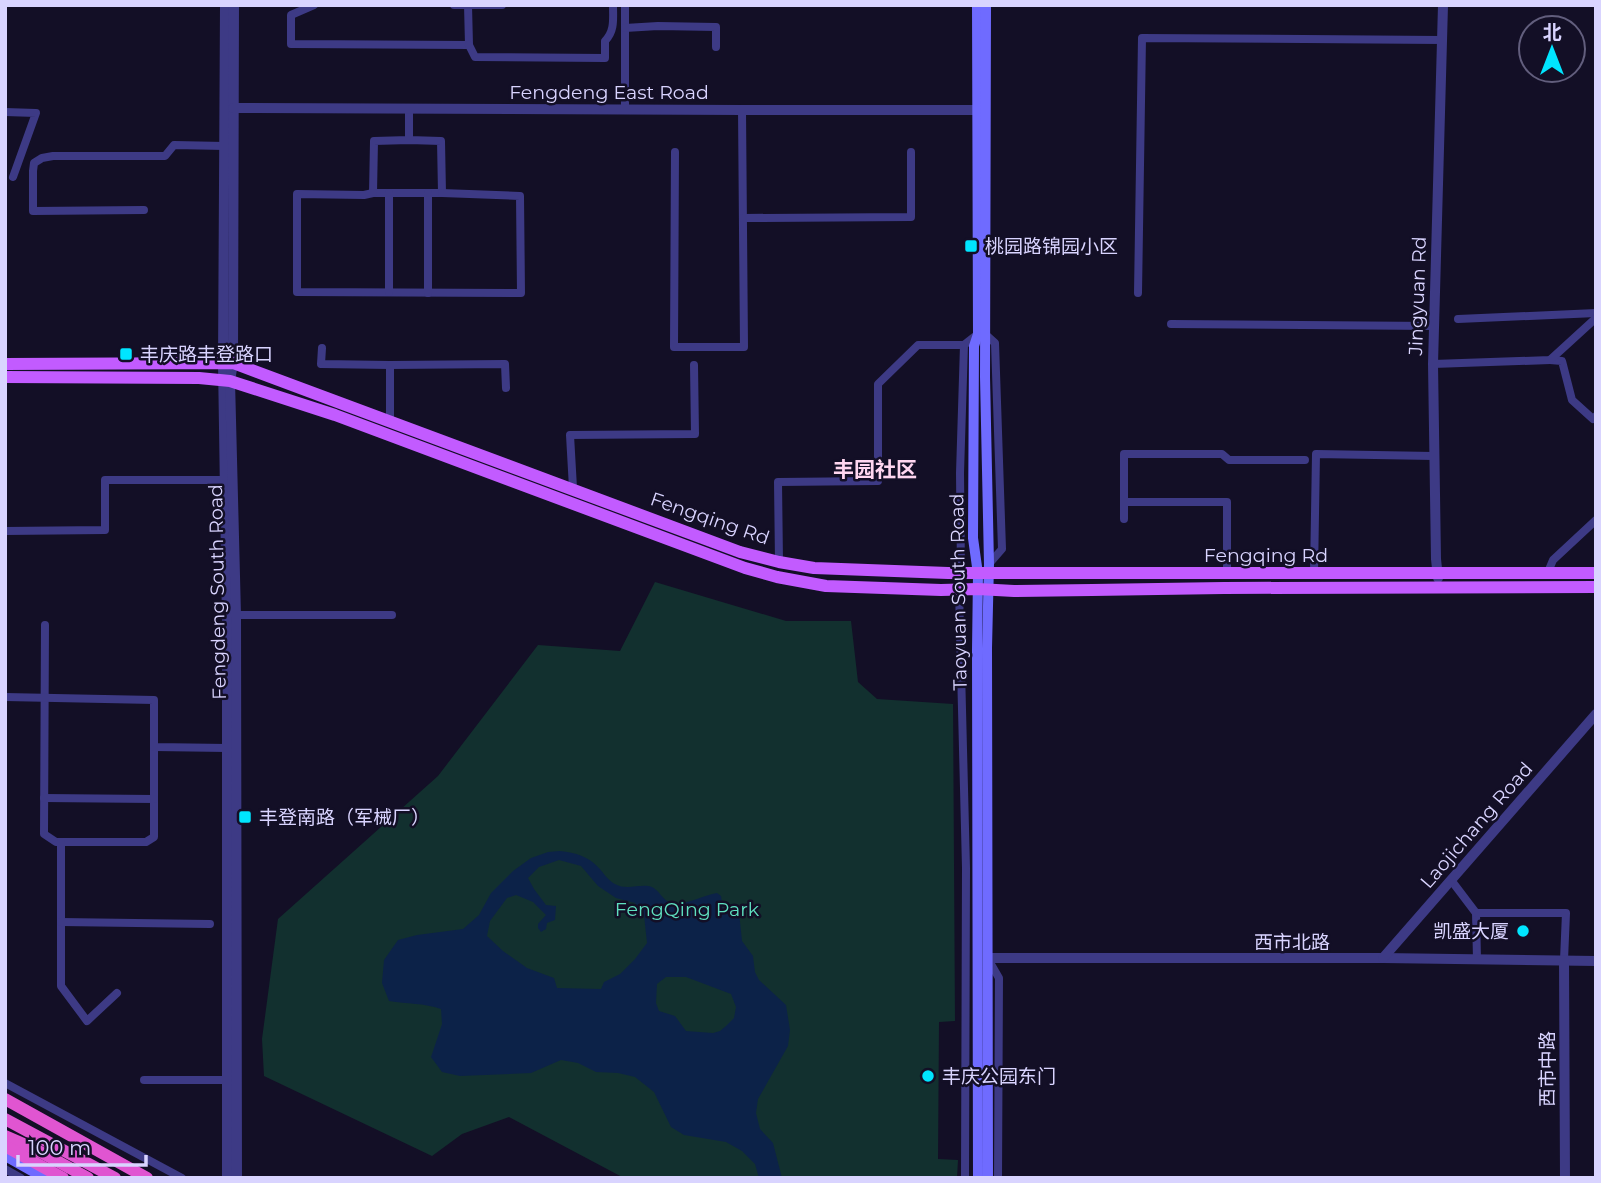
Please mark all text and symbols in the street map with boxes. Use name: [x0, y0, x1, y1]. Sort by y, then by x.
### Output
north arrow: [1517, 14, 1587, 84]
text: 北: [1542, 21, 1562, 44]
street label: Fengdeng East Road: [509, 81, 709, 104]
place label: 桃园路锦园小区: [985, 235, 1118, 258]
street label: Jingyuan Rd: [1404, 236, 1431, 357]
marker: 桃园路锦园小区: [963, 238, 979, 254]
place label: 丰庆路丰登路口: [140, 343, 273, 366]
marker: 丰庆路丰登路口: [118, 346, 134, 362]
district label: 丰园社区: [833, 457, 917, 482]
street label: Fengdeng South Road: [204, 484, 231, 700]
street label: Fengqing Rd: [647, 487, 772, 550]
street label: Taoyuan South Road: [945, 493, 972, 691]
street label: Fengqing Rd: [1204, 544, 1328, 567]
street label: Laojichang Road: [1415, 758, 1537, 893]
place label: 丰登南路（军械厂）: [259, 806, 430, 829]
marker: 丰登南路（军械厂）: [237, 809, 253, 825]
park label: FengQing Park: [615, 898, 760, 921]
place label: 凯盛大厦: [1433, 920, 1509, 943]
marker: 凯盛大厦: [1515, 923, 1531, 939]
street label: 西市北路: [1254, 931, 1330, 954]
street label: 西市中路: [1536, 1031, 1559, 1107]
place label: 丰庆公园东门: [942, 1065, 1056, 1088]
marker: 丰庆公园东门: [920, 1068, 936, 1084]
scale bar: [18, 1124, 145, 1168]
text: 100 m: [28, 1135, 91, 1160]

